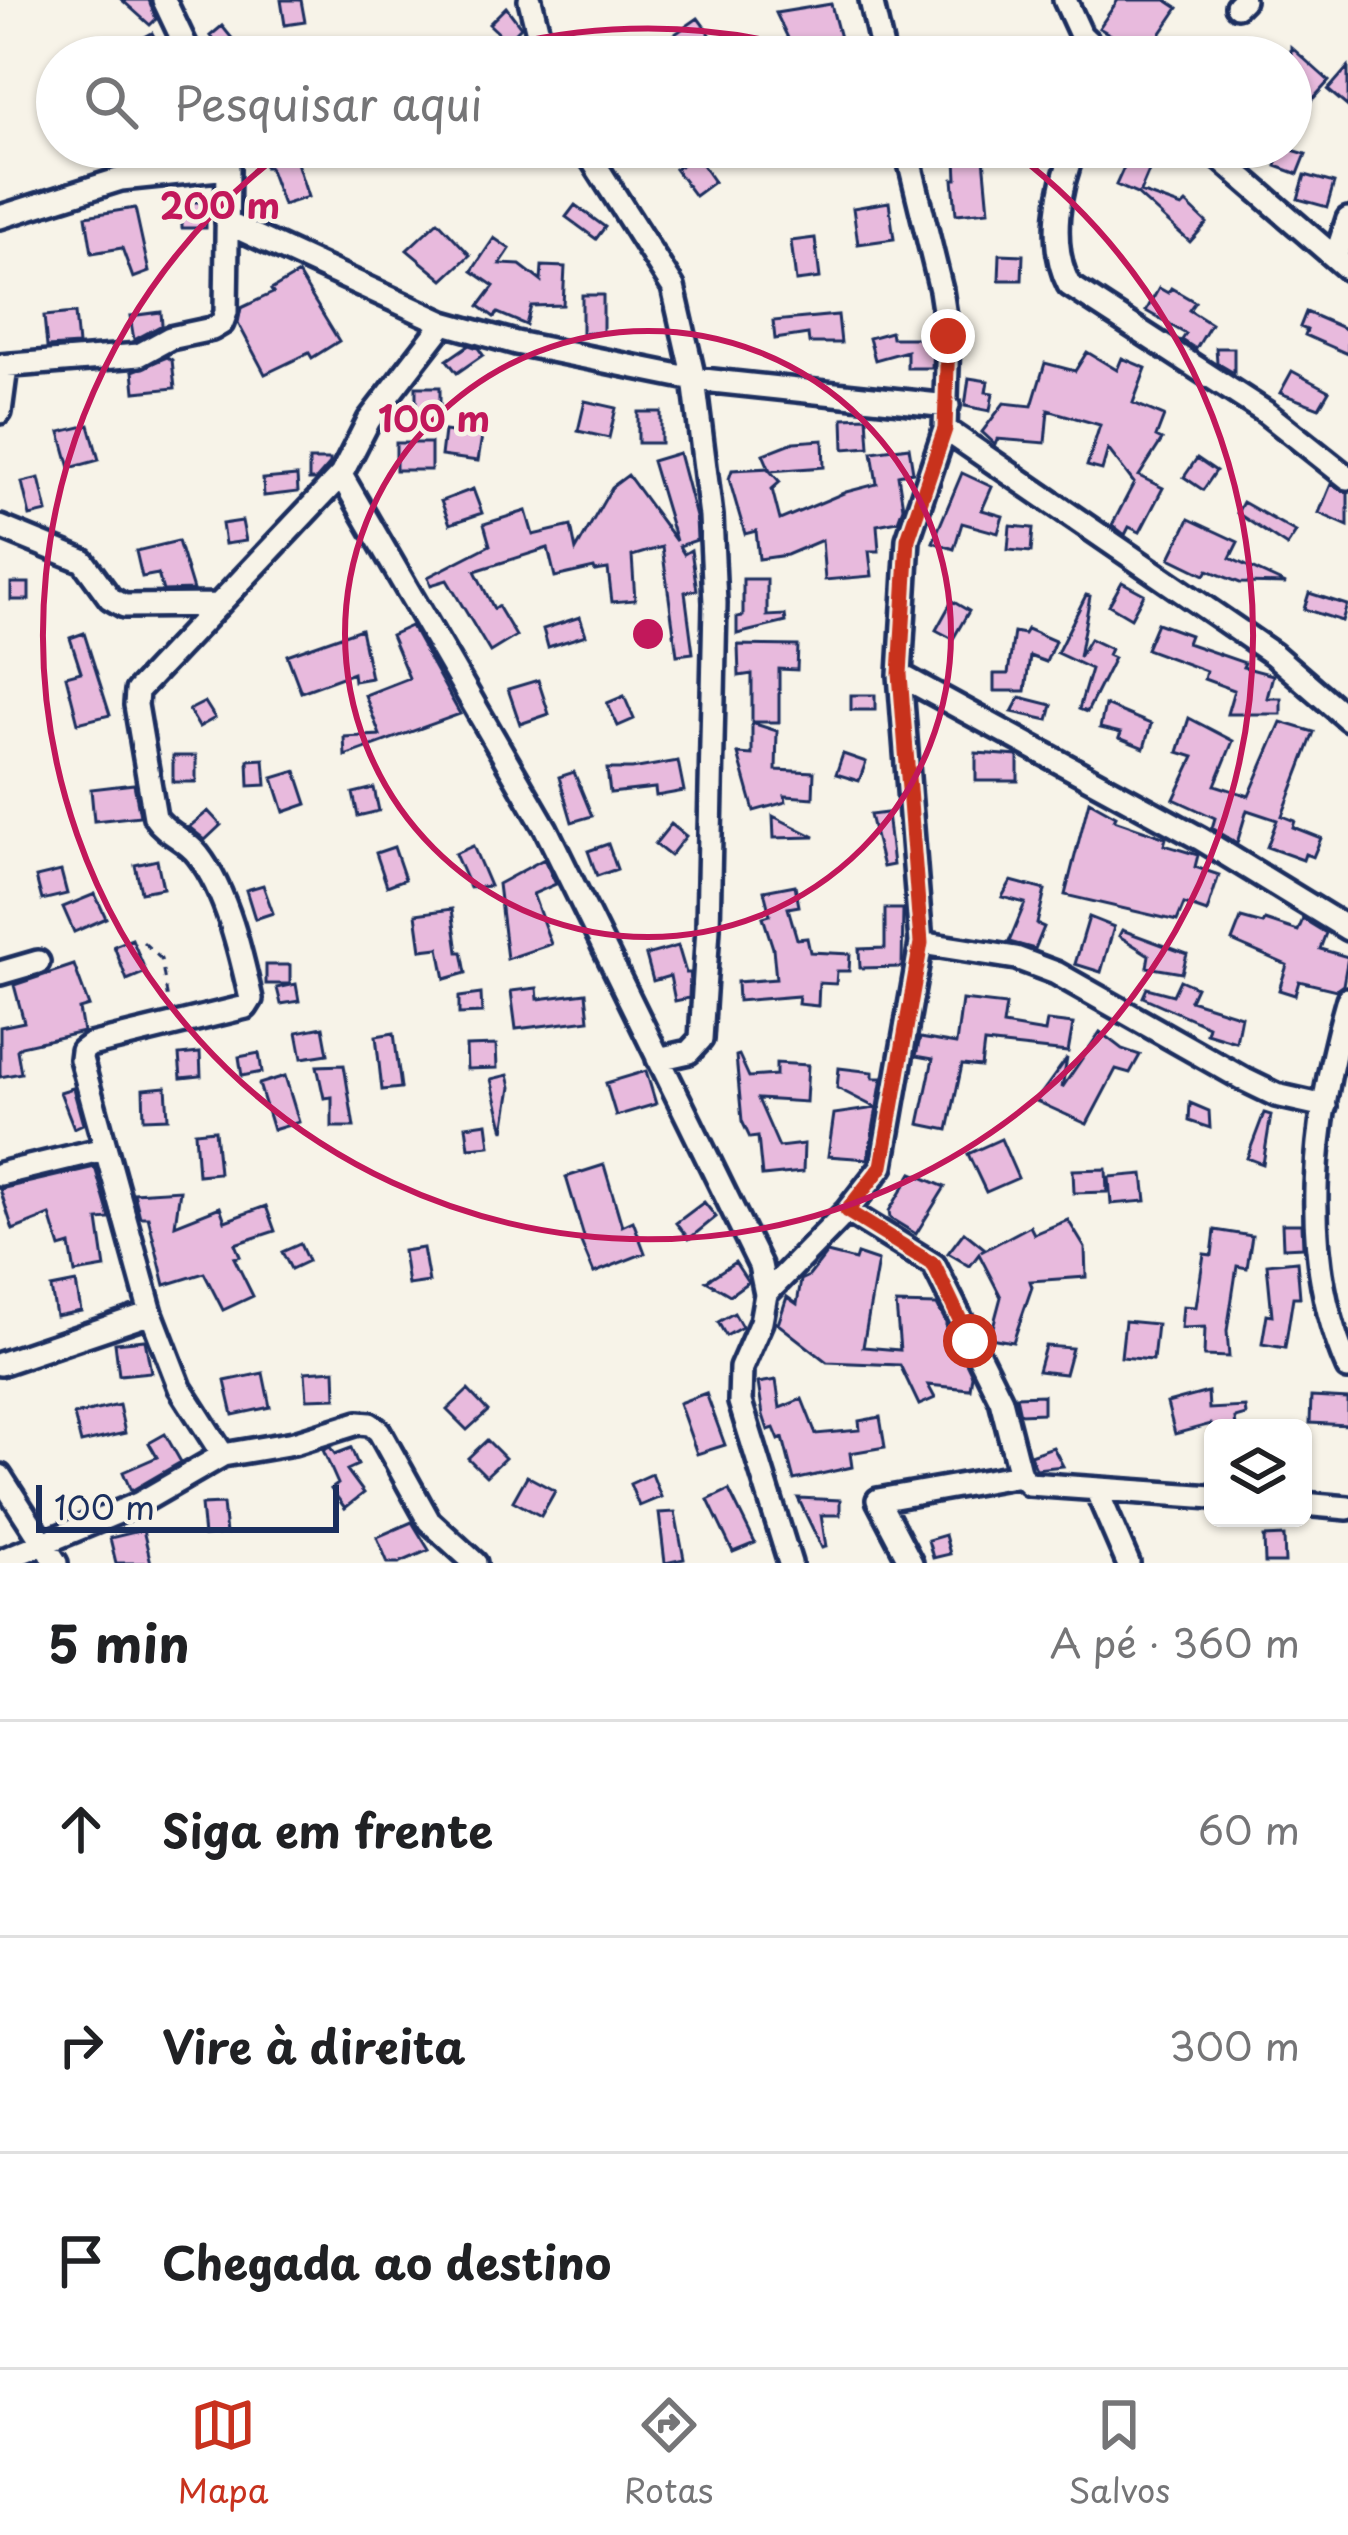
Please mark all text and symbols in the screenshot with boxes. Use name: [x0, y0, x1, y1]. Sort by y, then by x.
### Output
search box: [36, 36, 1312, 168]
text: Pesquisar aqui: [174, 68, 483, 136]
icon: search: [78, 69, 144, 135]
text: 200 m: [160, 177, 280, 231]
route end: [921, 309, 975, 363]
text: 100 m: [378, 390, 490, 444]
centre of rings: [627, 613, 669, 655]
route start: [943, 1314, 997, 1368]
map controls: [1204, 1419, 1312, 1527]
button: layers: [1204, 1419, 1312, 1527]
scale bar: [36, 1479, 339, 1532]
text: 100 m: [54, 1481, 155, 1531]
text: 5 min: [48, 1603, 190, 1680]
text: A pé · 360 m: [1050, 1612, 1300, 1671]
text: Siga em frente: [162, 1795, 493, 1863]
icon: ahead: [48, 1796, 114, 1862]
text: 60 m: [1198, 1799, 1300, 1858]
text: Vire à direita: [162, 2011, 466, 2079]
icon: right: [48, 2012, 114, 2078]
text: 300 m: [1169, 2015, 1300, 2074]
text: Chegada ao destino: [162, 2227, 611, 2295]
icon: arrive: [48, 2228, 114, 2294]
tab: Mapa: [178, 2392, 268, 2514]
tab: Rotas: [624, 2392, 713, 2514]
tab: Salvos: [1069, 2392, 1170, 2514]

